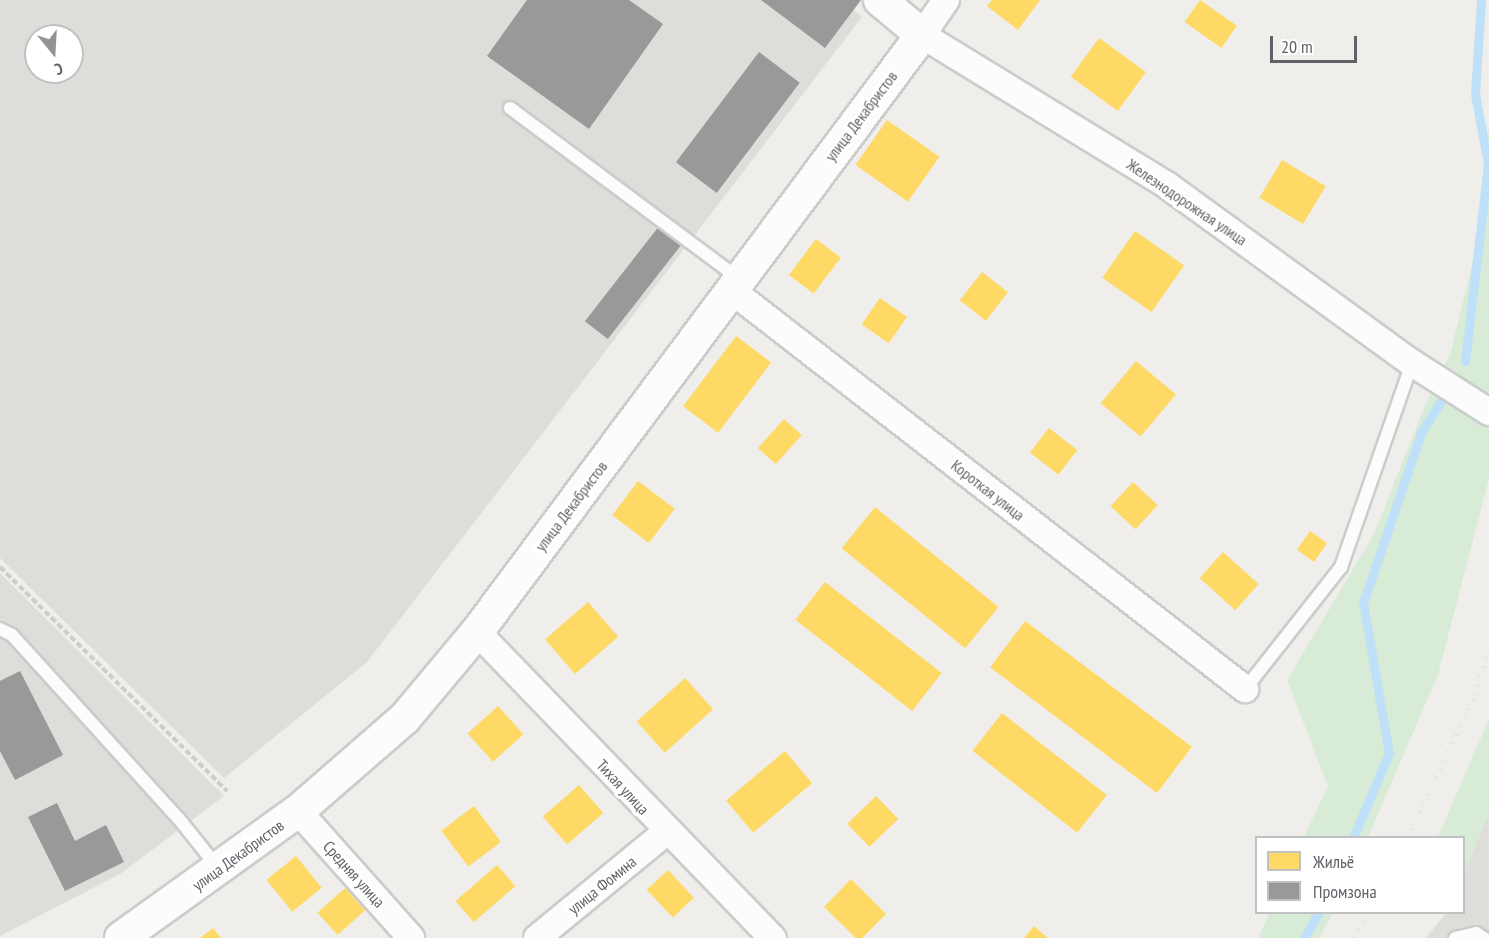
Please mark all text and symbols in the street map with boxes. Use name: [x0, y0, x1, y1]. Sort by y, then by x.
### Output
north arrow: [24, 24, 84, 84]
scale bar: [1273, 24, 1360, 62]
text: 20 m: [1281, 35, 1313, 58]
text: С: [52, 59, 66, 80]
street label: улица Декабристов: [821, 67, 901, 165]
street label: Железнодорожная улица: [1123, 155, 1251, 249]
street label: Короткая улица: [947, 455, 1029, 525]
street label: улица Декабристов: [531, 457, 611, 555]
street label: Тихая улица: [593, 756, 653, 818]
street label: улица Декабристов: [188, 815, 288, 895]
legend: [1255, 836, 1465, 914]
street label: Средняя улица: [319, 837, 389, 911]
text: Жильё: [1313, 850, 1354, 873]
street label: улица Фомина: [564, 852, 640, 918]
text: Промзона: [1313, 880, 1377, 903]

